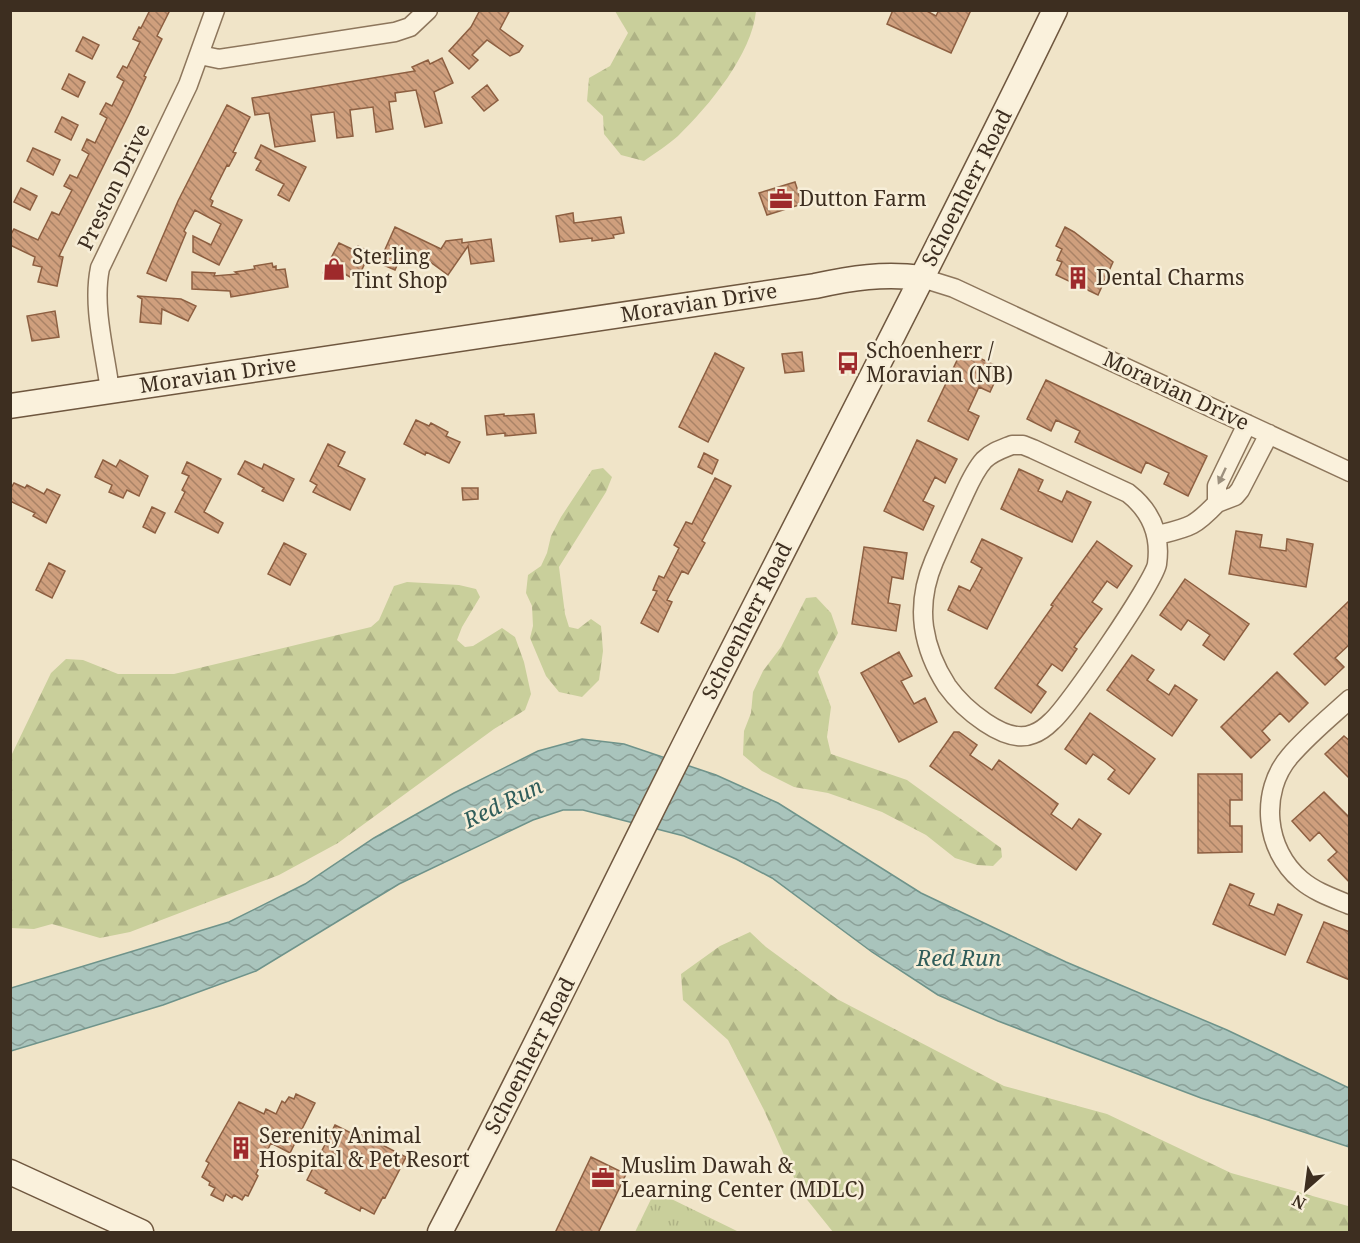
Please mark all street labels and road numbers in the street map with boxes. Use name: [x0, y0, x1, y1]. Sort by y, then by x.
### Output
street label: Schoenherr Road: [914, 104, 1018, 271]
street label: Preston Drive: [70, 119, 156, 254]
street label: Moravian Drive: [619, 276, 779, 328]
street label: Moravian Drive: [1099, 344, 1254, 436]
street label: Moravian Drive: [138, 349, 298, 399]
street label: Schoenherr Road: [694, 537, 798, 704]
street label: Schoenherr Road: [477, 972, 581, 1139]

